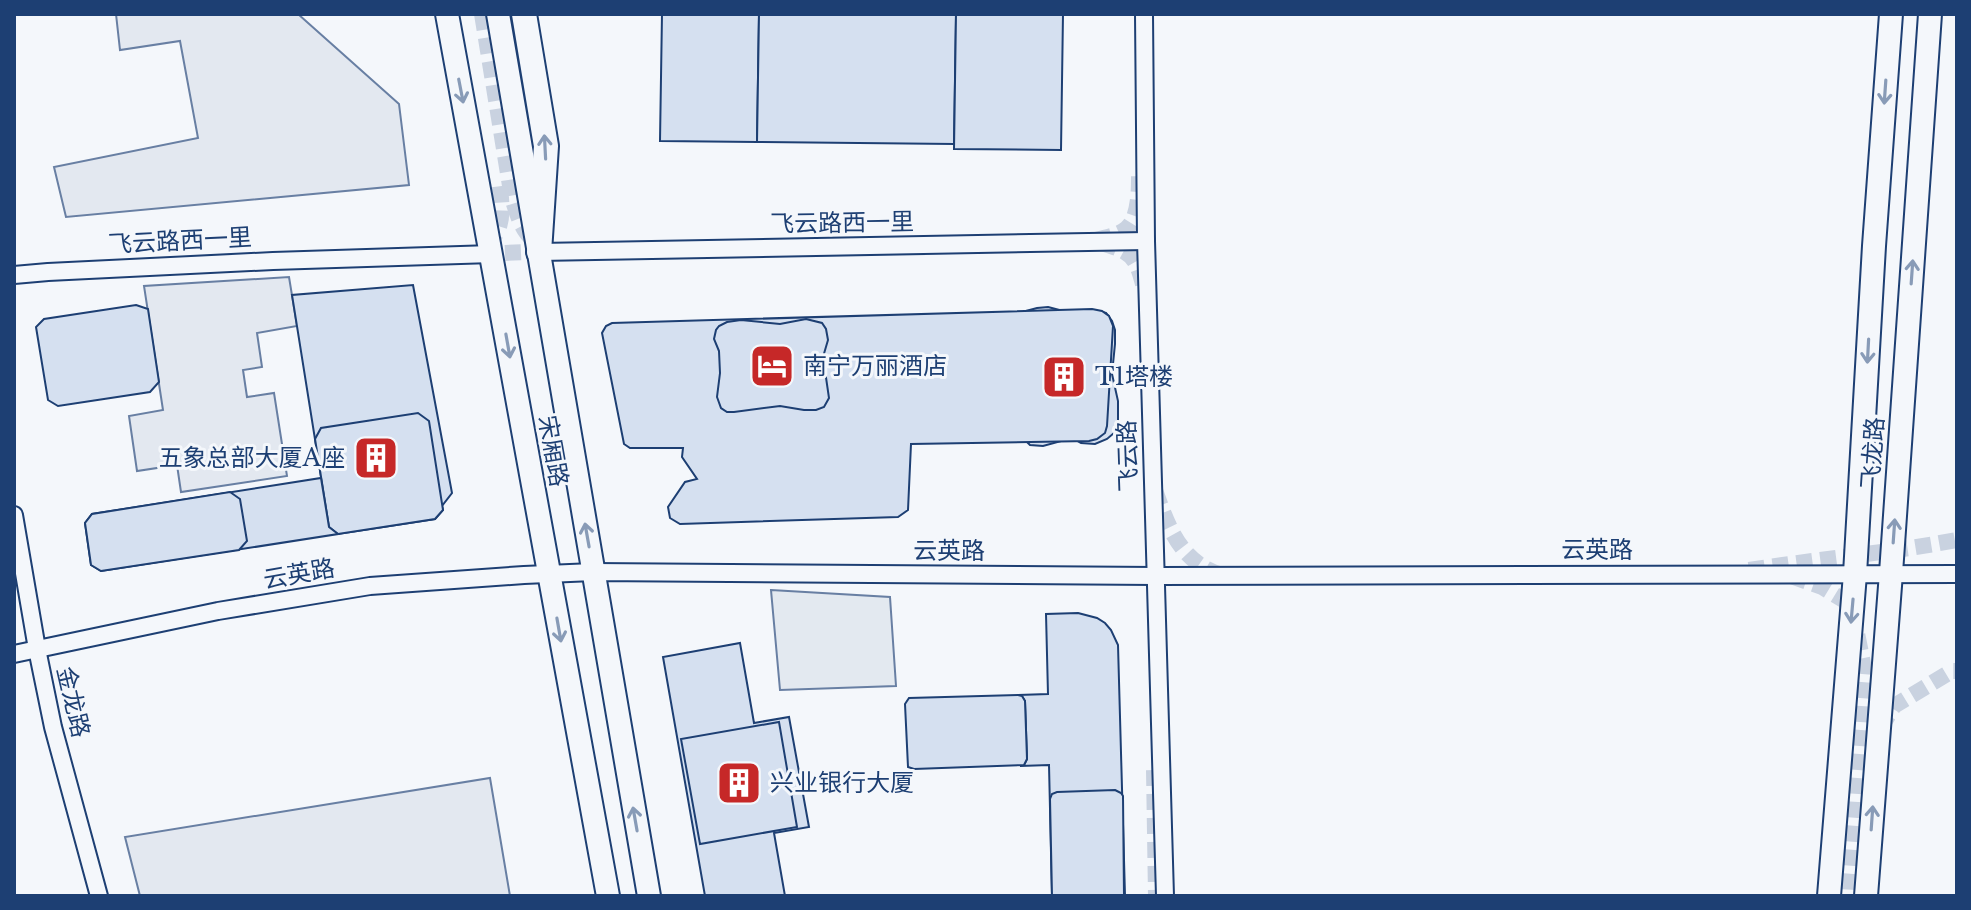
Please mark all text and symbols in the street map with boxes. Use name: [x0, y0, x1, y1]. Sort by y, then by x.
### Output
one-way arrow: [455, 77, 470, 103]
one-way arrow: [1877, 78, 1892, 105]
one-way arrow: [537, 134, 552, 161]
street label: 飞云路西一里: [770, 207, 914, 238]
street label: 飞云路西一里: [107, 222, 253, 259]
one-way arrow: [1905, 259, 1920, 286]
one-way arrow: [502, 333, 517, 359]
one-way arrow: [1860, 337, 1875, 364]
hotel icon: 南宁万丽酒店: [748, 342, 796, 390]
place label: 南宁万丽酒店: [803, 351, 947, 380]
building icon: T1塔楼: [1040, 353, 1088, 401]
place label: T1塔楼: [1095, 362, 1173, 391]
street label: 宋厢路: [533, 413, 574, 489]
street label: 飞龙路: [1856, 416, 1889, 490]
street label: 飞云路: [1112, 420, 1143, 493]
building icon: 五象总部大厦A座: [352, 434, 400, 482]
place label: 五象总部大厦A座: [158, 443, 345, 472]
one-way arrow: [1887, 518, 1902, 545]
one-way arrow: [578, 523, 593, 548]
street label: 云英路: [1561, 535, 1633, 564]
street label: 云英路: [913, 536, 985, 565]
street label: 云英路: [261, 553, 337, 594]
one-way arrow: [1844, 597, 1859, 624]
one-way arrow: [552, 617, 567, 642]
street label: 金龙路: [51, 664, 96, 740]
building icon: 兴业银行大厦: [715, 759, 763, 807]
place label: 兴业银行大厦: [770, 768, 914, 797]
one-way arrow: [1865, 805, 1880, 832]
one-way arrow: [627, 807, 642, 832]

